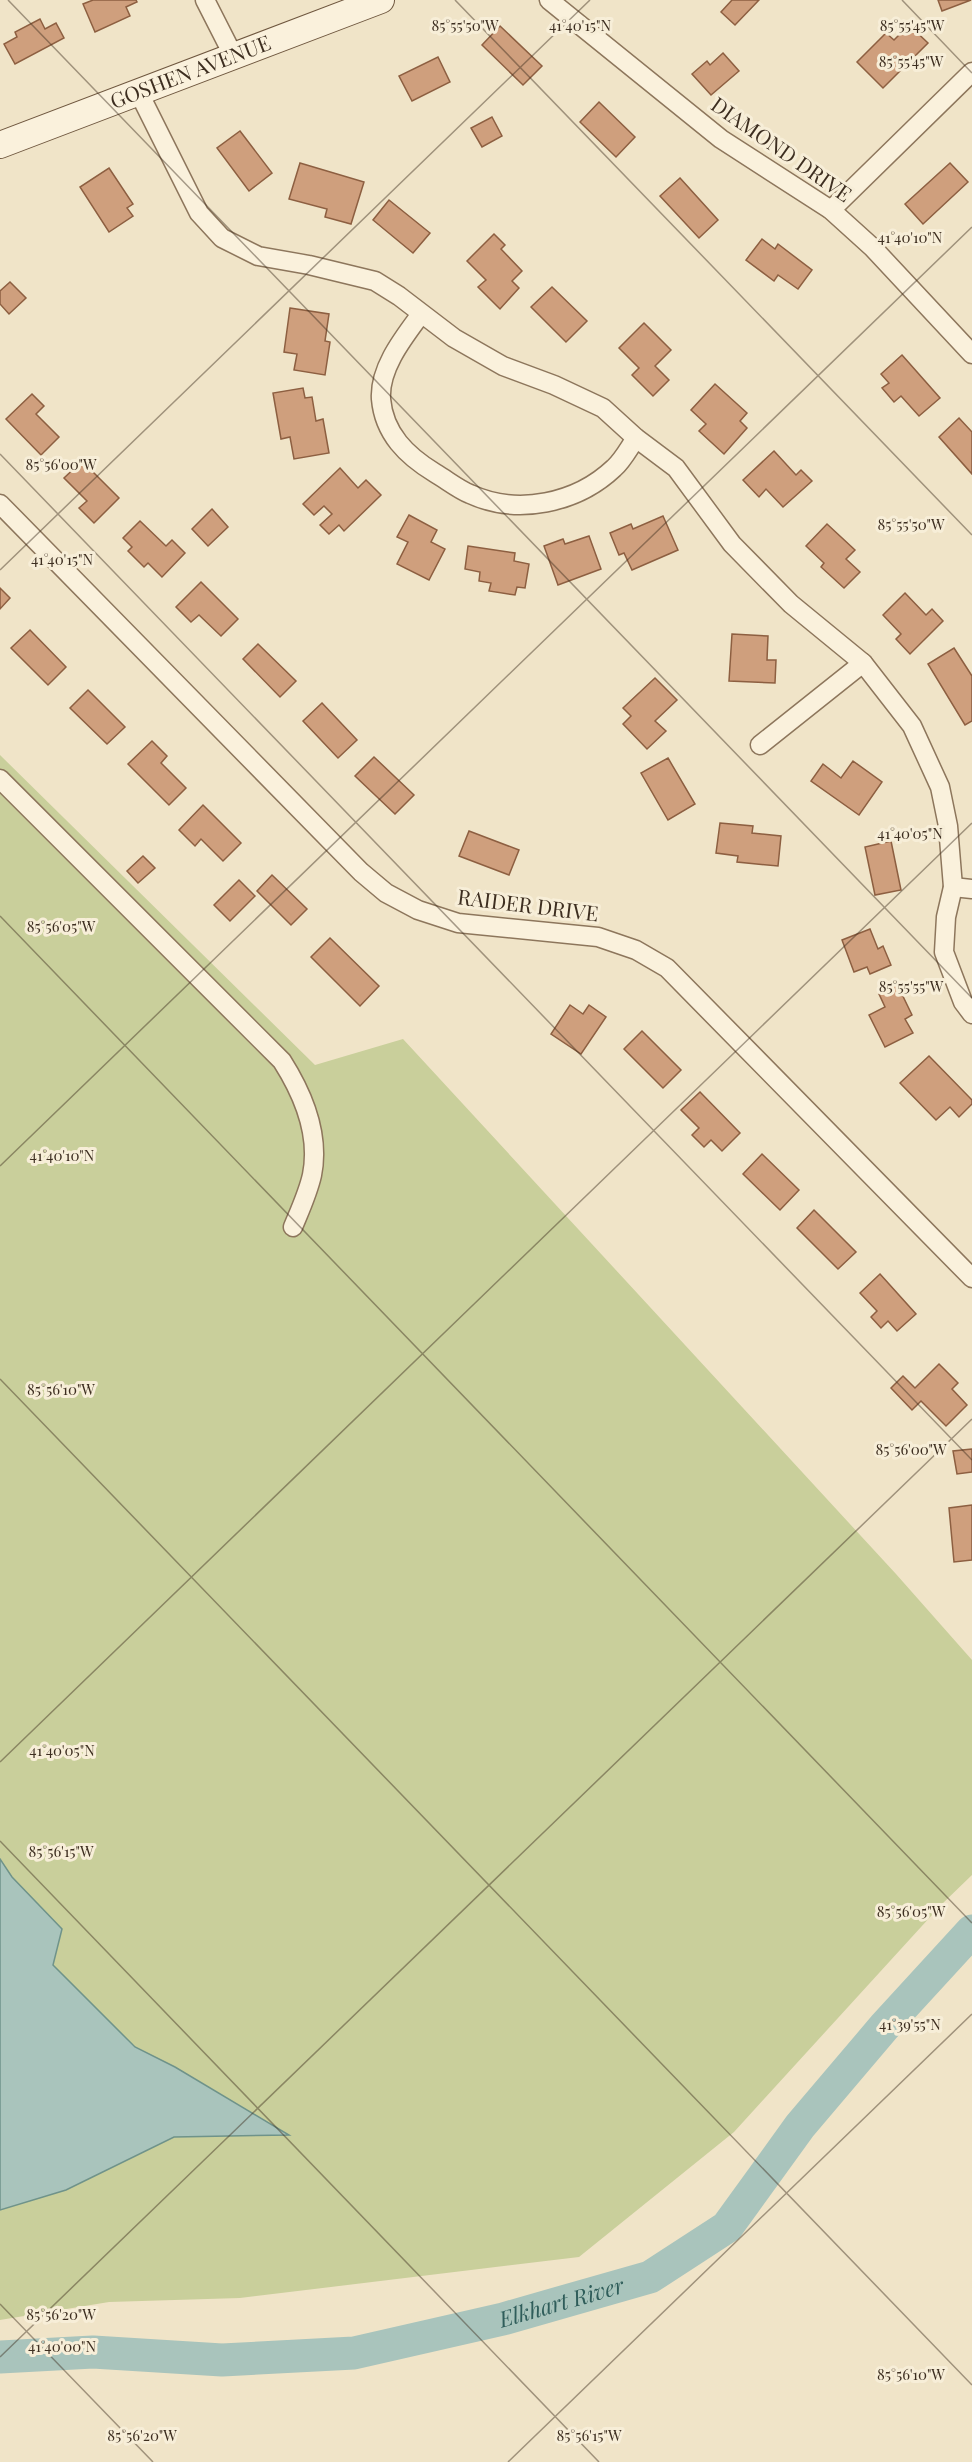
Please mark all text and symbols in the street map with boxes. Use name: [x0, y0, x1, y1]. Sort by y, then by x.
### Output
text: 85°55'50"W: [431, 15, 499, 35]
text: 41°40'15"N: [549, 15, 611, 35]
text: 85°55'45"W: [880, 15, 945, 35]
street label: GOSHEN AVENUE: [106, 27, 274, 114]
text: 85°55'45"W: [879, 51, 944, 71]
street label: DIAMOND DRIVE: [706, 89, 858, 207]
text: 41°40'10"N: [878, 227, 943, 247]
text: 85°56'00"W: [25, 454, 97, 474]
text: 85°55'50"W: [877, 514, 945, 534]
text: 41°40'15"N: [31, 549, 93, 569]
text: 41°40'05"N: [877, 823, 943, 843]
street label: RAIDER DRIVE: [456, 881, 600, 927]
text: 85°56'05"W: [27, 916, 96, 936]
text: 85°55'55"W: [879, 976, 944, 996]
text: 41°40'10"N: [30, 1145, 95, 1165]
text: 85°56'10"W: [27, 1379, 95, 1399]
text: 85°56'00"W: [875, 1439, 947, 1459]
text: 41°40'05"N: [29, 1740, 95, 1760]
text: 85°56'15"W: [28, 1841, 94, 1861]
text: 85°56'05"W: [877, 1901, 946, 1921]
text: 41°39'55"N: [879, 2014, 941, 2034]
water label: Elkhart River: [494, 2269, 627, 2334]
text: 85°56'20"W: [26, 2304, 96, 2324]
text: 41°40'00"N: [28, 2336, 96, 2356]
text: 85°56'10"W: [877, 2364, 945, 2384]
text: 85°56'20"W: [107, 2425, 177, 2445]
text: 85°56'15"W: [556, 2425, 622, 2445]

